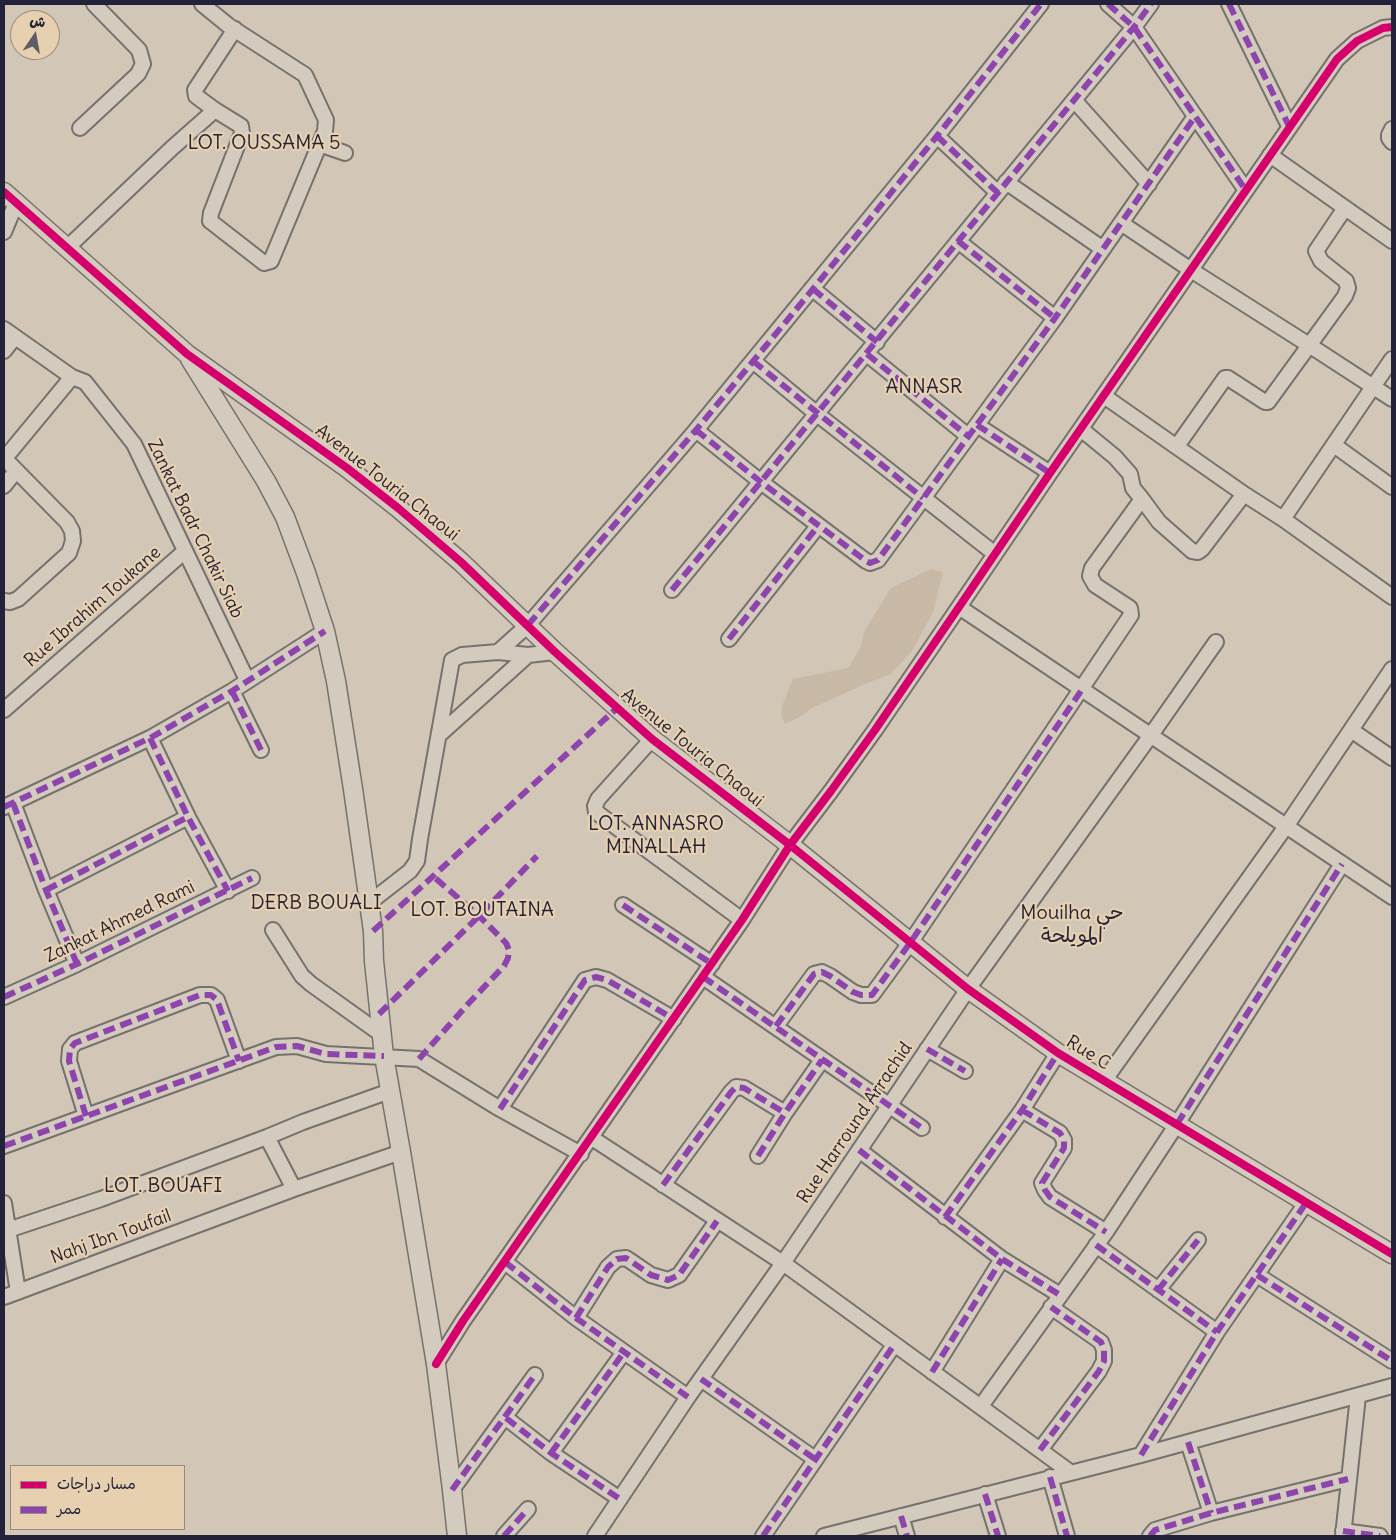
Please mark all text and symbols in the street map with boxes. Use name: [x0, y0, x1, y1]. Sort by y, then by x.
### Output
north arrow: [10, 10, 60, 60]
text: ش: [29, 11, 47, 32]
district label: LOT. OUSSAMA 5: [179, 131, 349, 155]
district label: ANNASR: [882, 375, 966, 399]
street label: Avenue Touria Chaoui: [311, 420, 463, 546]
street label: Zankat Badr Chakir Siab: [142, 436, 248, 622]
street label: Rue Ibrahim Toukane: [20, 542, 166, 672]
street label: Avenue Touria Chaoui: [617, 684, 767, 812]
district label: LOT. ANNASRO MINALLAH: [580, 812, 732, 859]
street label: Zankat Ahmed Rami: [42, 876, 198, 968]
district label: DERB BOUALI: [244, 891, 388, 915]
district label: LOT. BOUTAINA: [402, 898, 562, 922]
district label: Mouilha حي المويلحة: [1020, 901, 1124, 948]
street label: Rue C: [1062, 1031, 1114, 1075]
street label: Rue Harround Arrachid: [793, 1038, 917, 1208]
district label: LOT. BOUAFI: [97, 1174, 229, 1198]
street label: Nahj Ibn Toufail: [48, 1205, 174, 1269]
legend: [10, 1465, 185, 1530]
text: مسار دراجات: [57, 1474, 136, 1493]
text: ممر: [57, 1499, 81, 1518]

